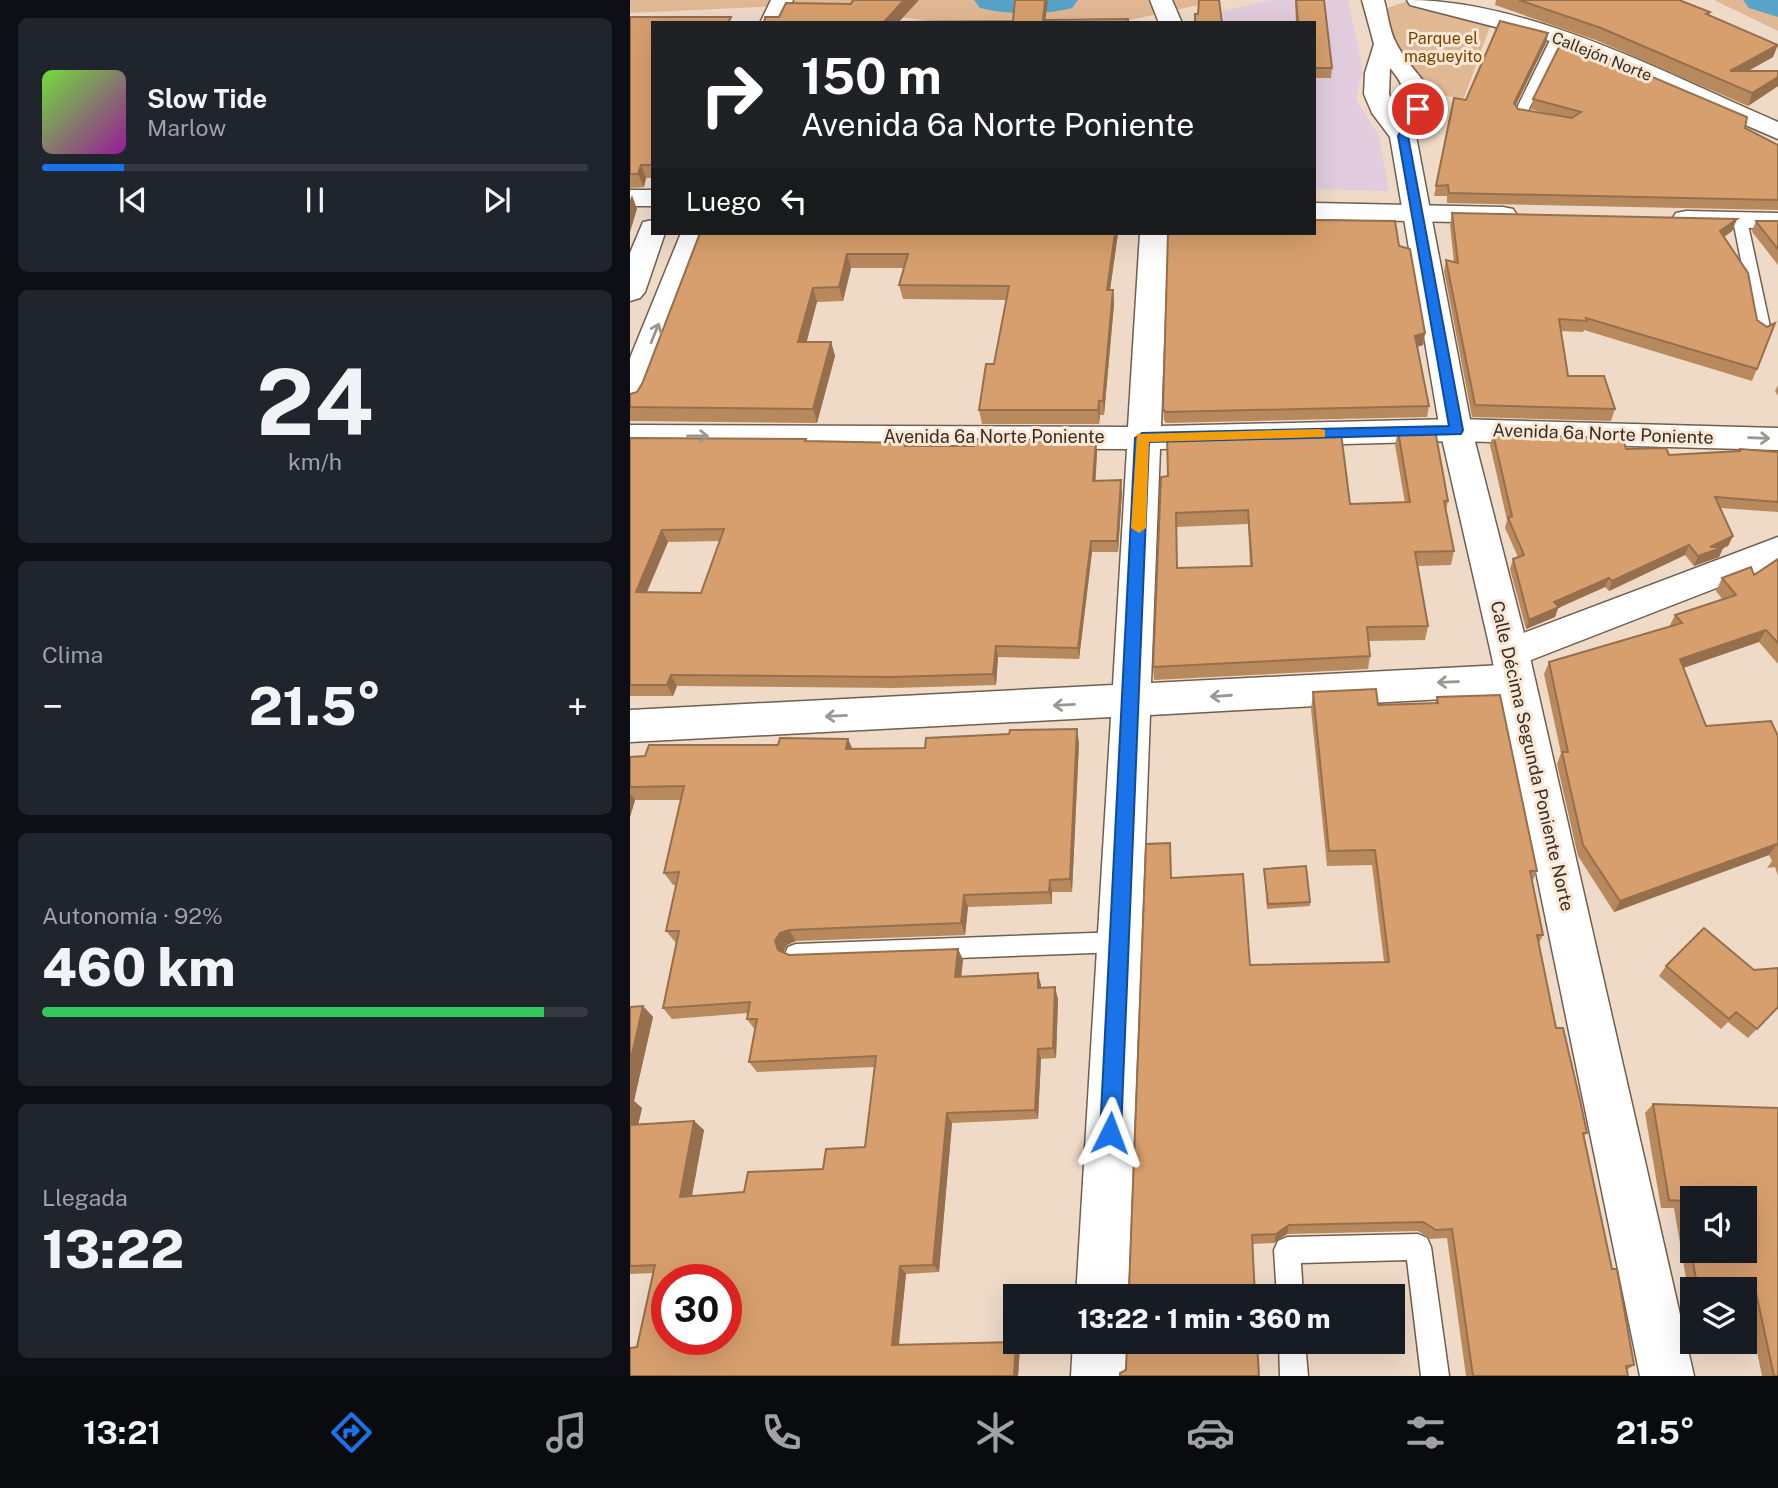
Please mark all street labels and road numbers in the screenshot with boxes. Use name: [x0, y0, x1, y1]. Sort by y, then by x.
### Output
street label: Callejón Norte: [1549, 28, 1655, 85]
street label: Avenida 6a Norte Poniente: [1492, 419, 1714, 448]
street label: Avenida 6a Norte Poniente: [883, 426, 1105, 447]
street label: Calle Décima Segunda Poniente Norte: [1487, 599, 1578, 913]

